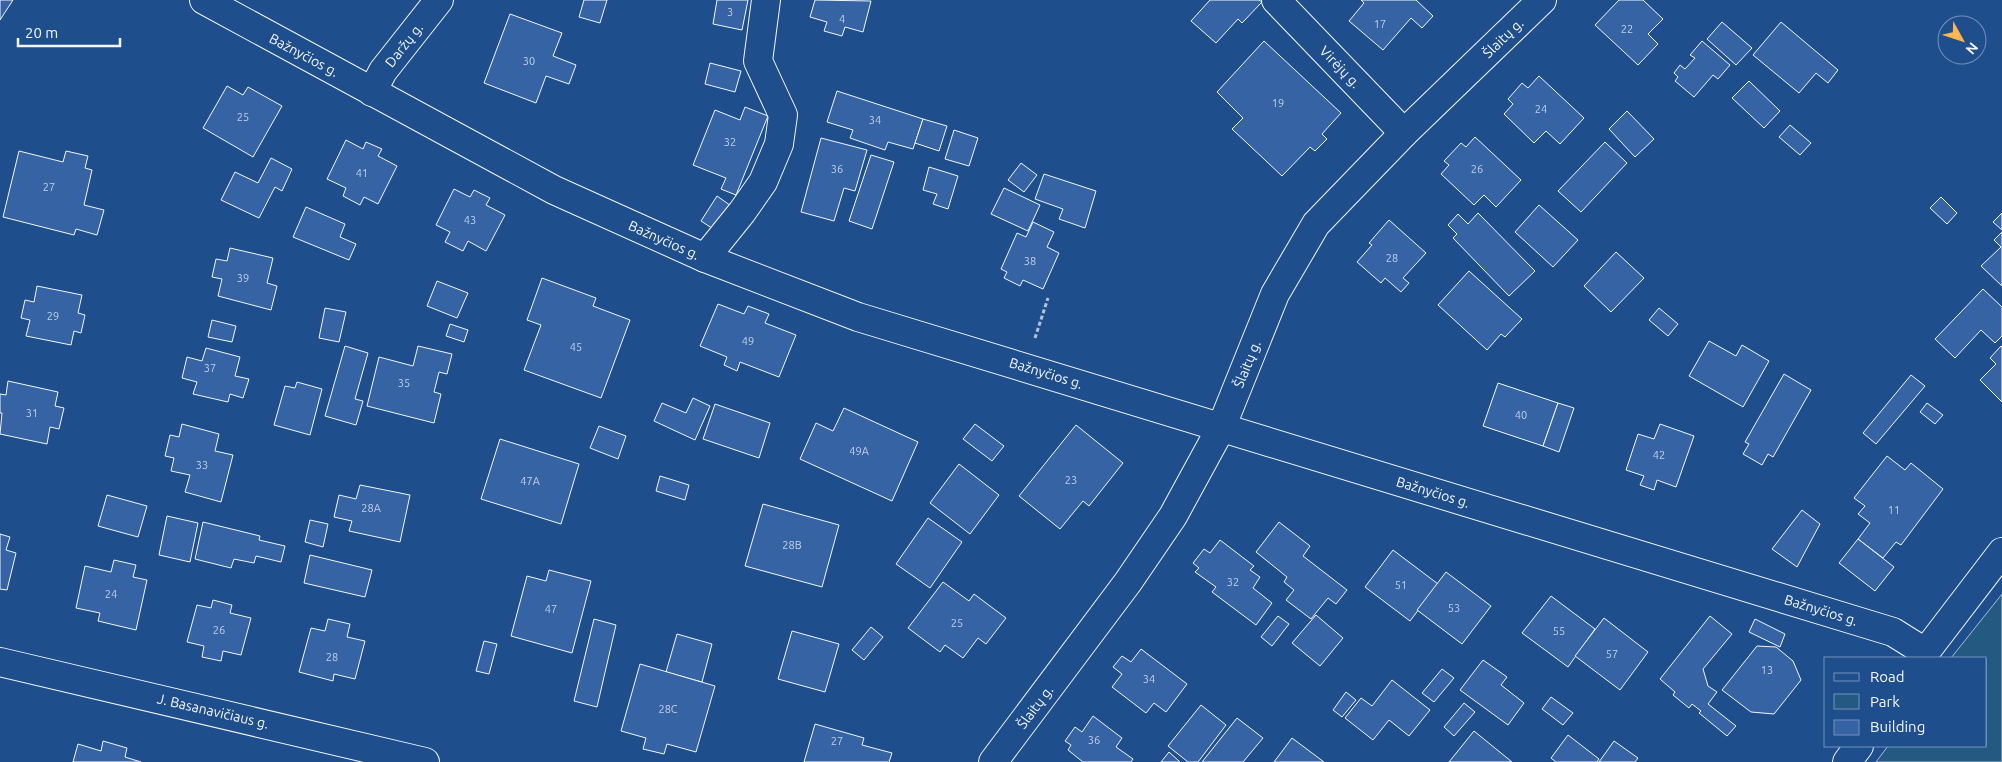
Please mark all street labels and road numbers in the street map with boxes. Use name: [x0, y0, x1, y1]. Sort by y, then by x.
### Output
street label: Šlaitų g.: [1479, 14, 1526, 61]
street label: Daržų g.: [382, 20, 426, 70]
street label: Bažnyčios g.: [267, 30, 341, 80]
street label: Virėjų g.: [1316, 43, 1364, 91]
street label: Bažnyčios g.: [626, 217, 702, 263]
street label: Šlaitų g.: [1229, 338, 1264, 390]
street label: Bažnyčios g.: [1007, 354, 1085, 392]
street label: Bažnyčios g.: [1394, 473, 1472, 511]
street label: Bažnyčios g.: [1782, 591, 1860, 629]
street label: Šlaitų g.: [1013, 682, 1056, 732]
street label: J. Basanavičiaus g.: [156, 690, 270, 732]

